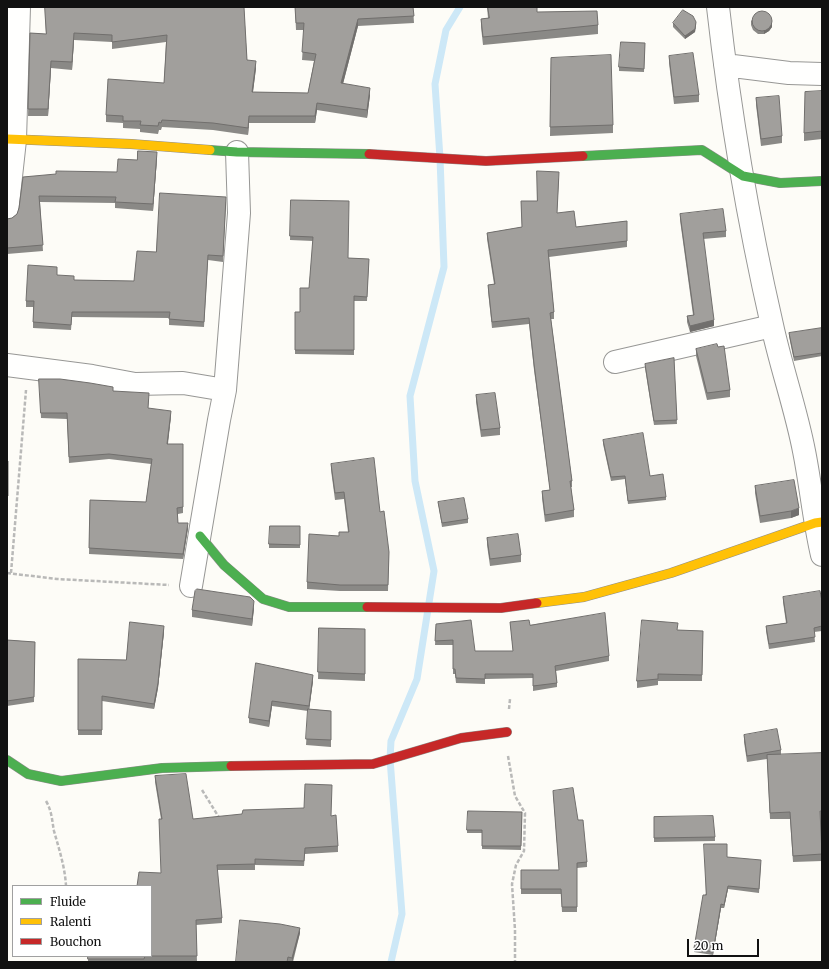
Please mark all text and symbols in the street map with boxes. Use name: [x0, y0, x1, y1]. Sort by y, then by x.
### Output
legend: [12, 885, 152, 957]
text: Fluide: [50, 894, 86, 909]
text: Ralenti: [50, 914, 91, 929]
scale bar: [689, 931, 761, 957]
text: Bouchon: [50, 934, 102, 949]
text: 20 m: [694, 938, 723, 953]

